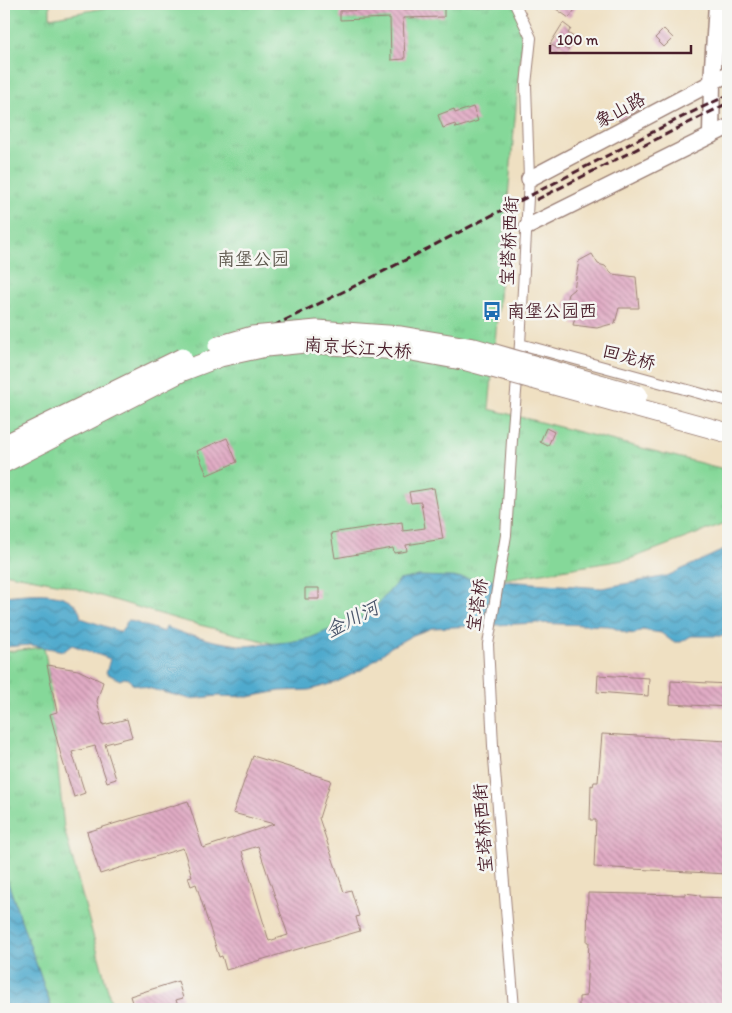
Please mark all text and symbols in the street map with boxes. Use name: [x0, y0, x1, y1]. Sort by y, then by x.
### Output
scale bar: [550, 22, 691, 54]
text: 100 m: [557, 31, 599, 49]
street label: 象山路: [591, 88, 649, 132]
street label: 宝塔桥西街: [496, 195, 522, 287]
park label: 南堡公园: [217, 248, 289, 270]
bus stop icon: 南堡公园西: [481, 300, 503, 322]
place label: 南堡公园西: [507, 300, 597, 322]
street label: 南京长江大桥: [303, 333, 413, 363]
street label: 回龙桥: [600, 339, 658, 375]
street label: 宝塔桥: [462, 577, 492, 633]
water label: 金川河: [321, 594, 385, 642]
street label: 宝塔桥西街: [469, 782, 497, 874]

